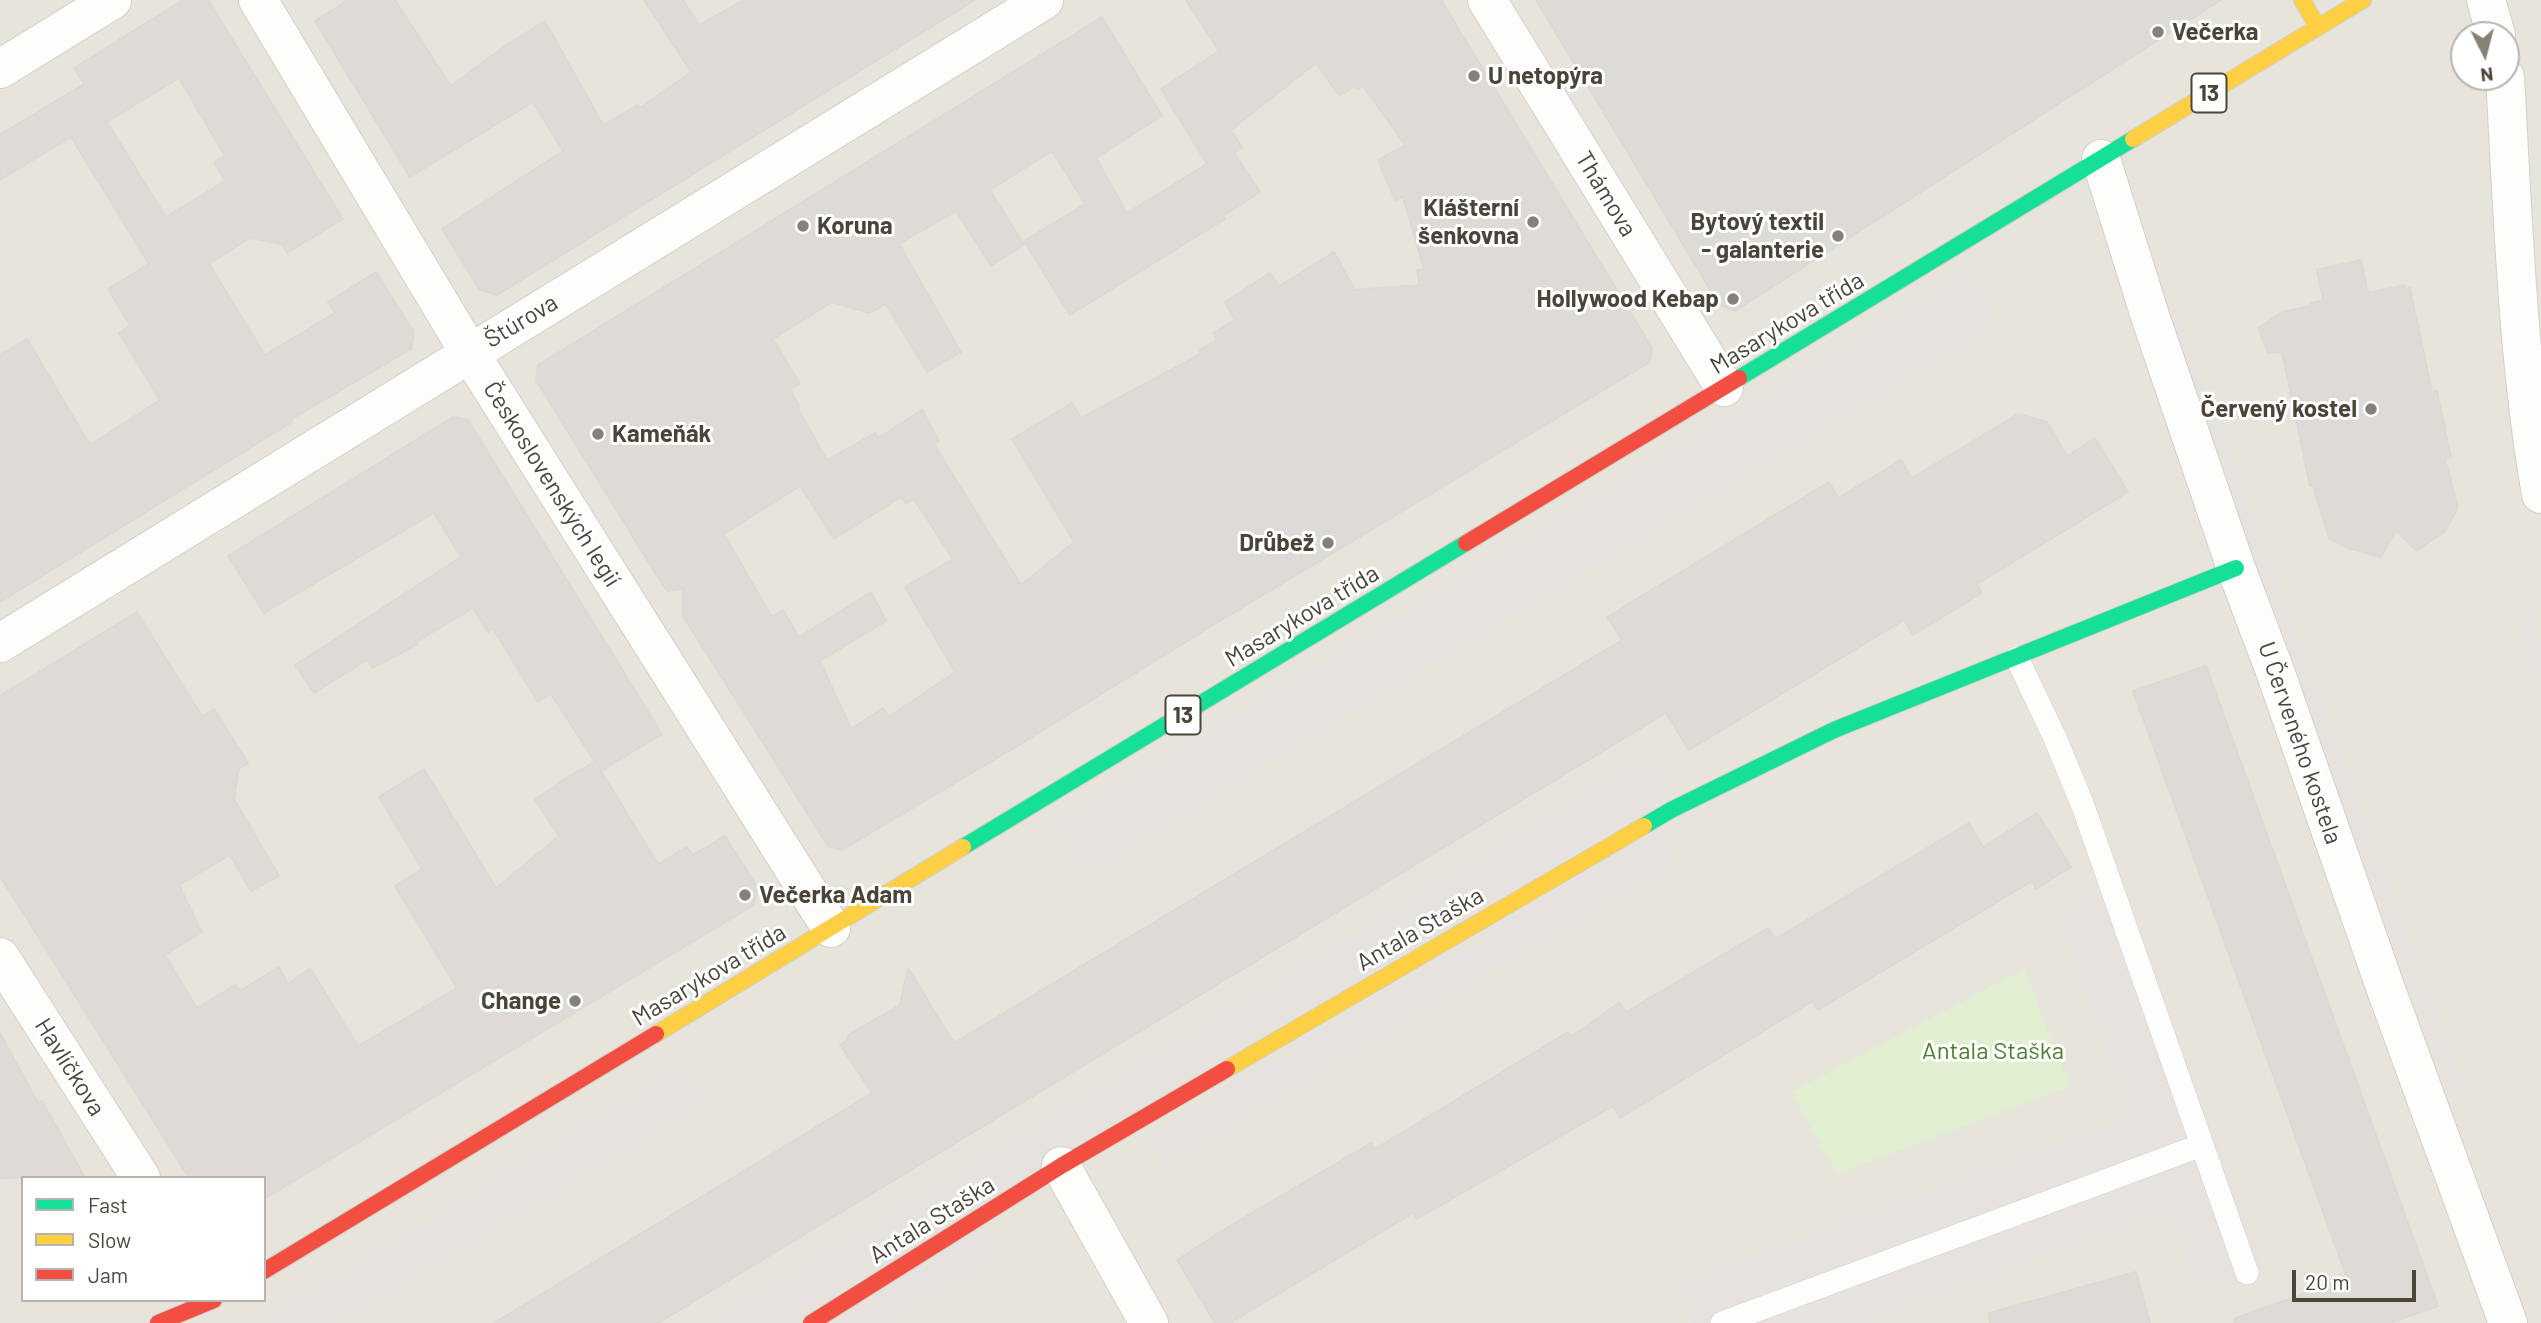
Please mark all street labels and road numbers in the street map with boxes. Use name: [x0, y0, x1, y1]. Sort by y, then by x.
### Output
road number: 13: [2192, 74, 2226, 113]
street label: Thámova: [1569, 146, 1643, 242]
street label: Masarykova třída: [1705, 266, 1869, 380]
street label: Štúrova: [479, 288, 563, 354]
street label: Československých legií: [477, 376, 627, 592]
street label: Masarykova třída: [1220, 559, 1384, 673]
street label: U Červeného kostela: [2252, 638, 2348, 848]
road number: 13: [1166, 695, 1200, 734]
street label: Antala Staška: [1351, 881, 1489, 977]
street label: Masarykova třída: [627, 918, 791, 1032]
street label: Havlíčkova: [29, 1013, 111, 1121]
street label: Antala Staška: [864, 1170, 1000, 1270]

